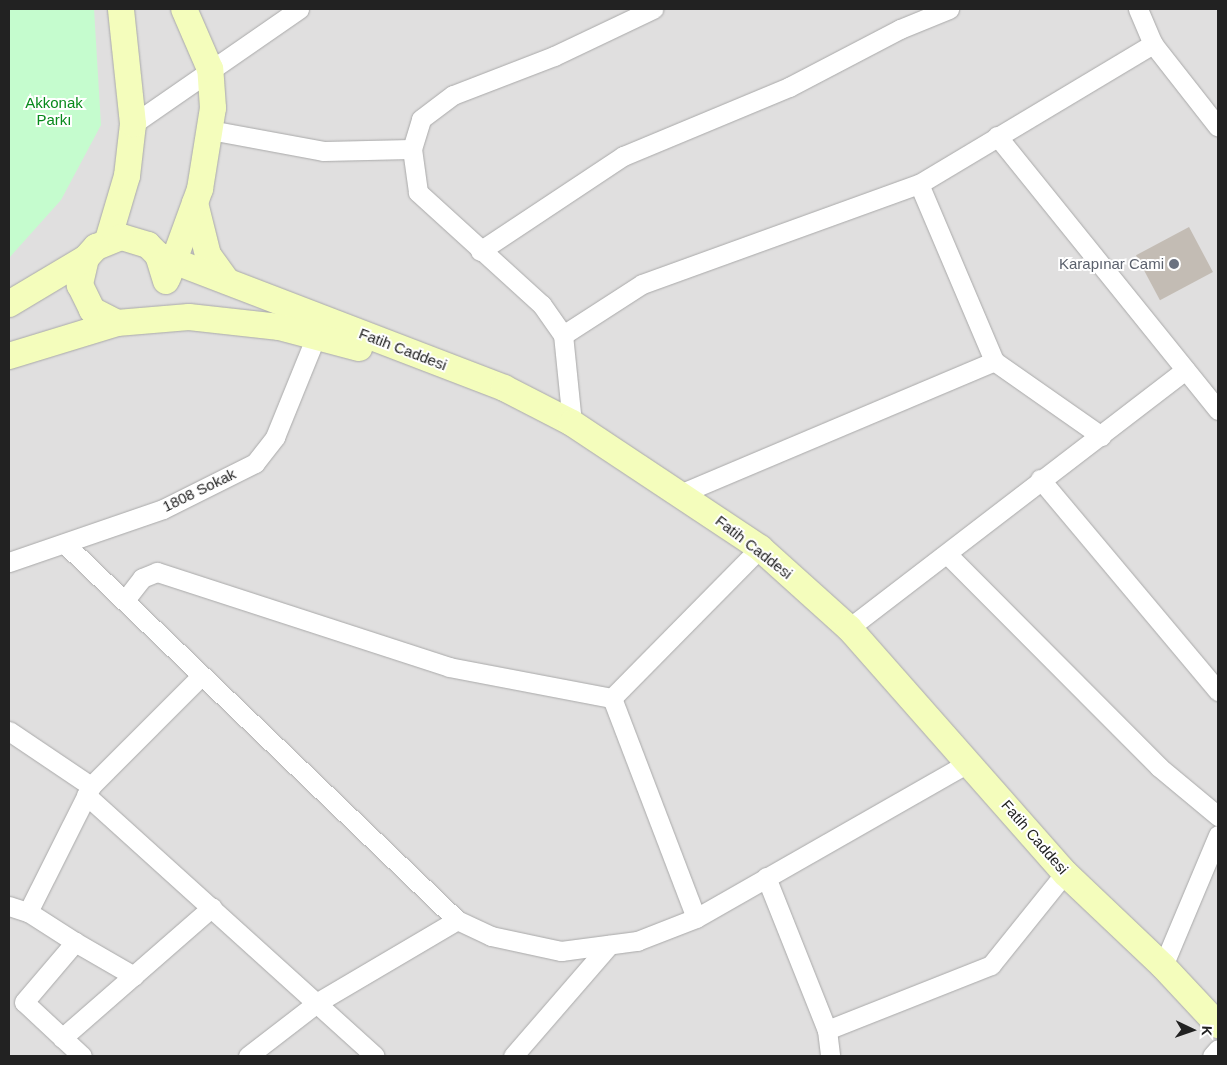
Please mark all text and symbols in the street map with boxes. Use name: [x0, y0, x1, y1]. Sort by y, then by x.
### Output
park label: Akkonak Parkı: [25, 93, 83, 128]
place label: Karapınar Cami: [1059, 255, 1164, 273]
marker: Karapınar Cami: [1168, 258, 1180, 270]
street label: Fatih Caddesi: [357, 324, 449, 374]
street label: 1808 Sokak: [159, 465, 239, 515]
street label: Fatih Caddesi: [712, 511, 796, 583]
street label: Fatih Caddesi: [998, 796, 1072, 878]
north arrow: [1167, 1005, 1217, 1055]
text: K: [1199, 1025, 1215, 1036]

